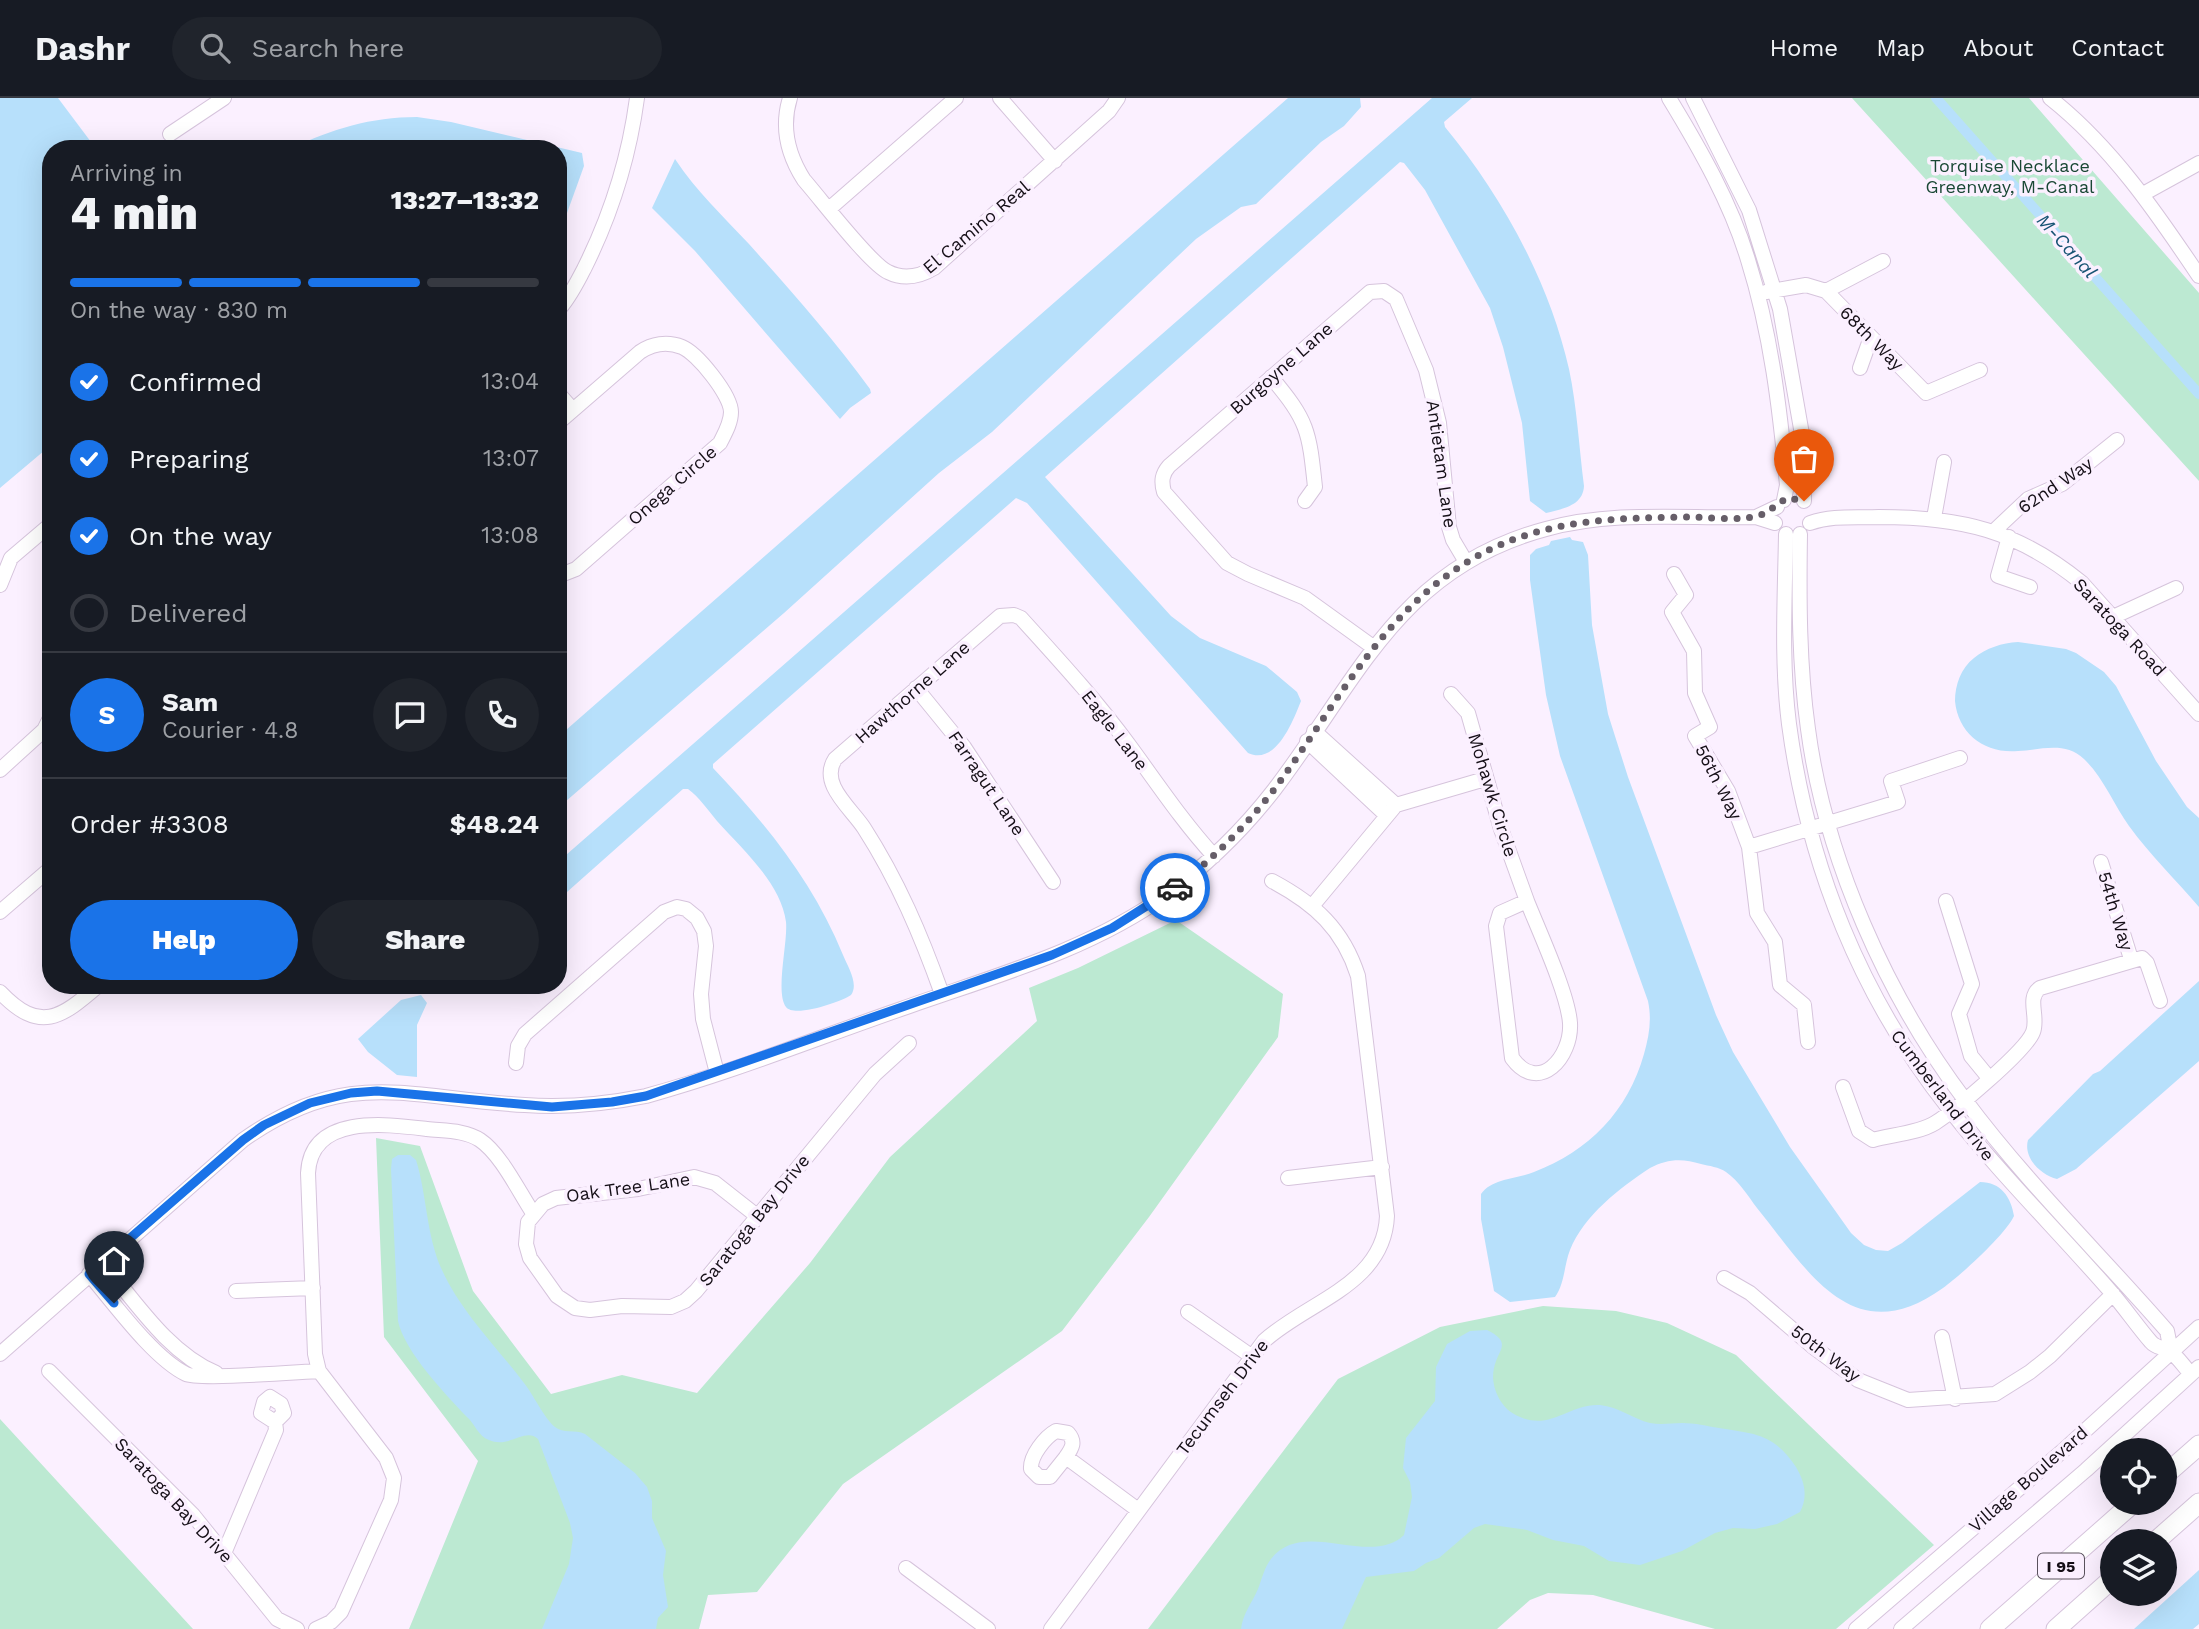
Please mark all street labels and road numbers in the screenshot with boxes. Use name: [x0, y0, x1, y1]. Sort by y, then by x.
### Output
street label: El Camino Real: [918, 176, 1034, 278]
street label: 68th Way: [1836, 302, 1909, 375]
street label: Burgoyne Lane: [1225, 318, 1337, 418]
street label: Antietam Lane: [1423, 399, 1461, 529]
street label: Onega Circle: [623, 441, 721, 529]
street label: 62nd Way: [2014, 452, 2097, 518]
street label: Saratoga Road: [2069, 574, 2171, 680]
street label: Hawthorne Lane: [850, 636, 974, 748]
street label: Eagle Lane: [1077, 686, 1153, 774]
street label: Farragut Lane: [944, 727, 1030, 839]
street label: Mohawk Circle: [1464, 731, 1522, 859]
street label: 56th Way: [1691, 741, 1747, 824]
street label: 54th Way: [2094, 869, 2138, 954]
street label: Cumberland Drive: [1887, 1025, 1999, 1165]
street label: Saratoga Bay Drive: [694, 1150, 814, 1290]
street label: Oak Tree Lane: [565, 1168, 691, 1206]
street label: 50th Way: [1787, 1320, 1865, 1386]
street label: Tecumseh Drive: [1172, 1335, 1272, 1459]
street label: Village Boulevard: [1964, 1422, 2092, 1536]
street label: Saratoga Bay Drive: [111, 1433, 237, 1567]
road number: I 95: [2038, 1554, 2084, 1578]

